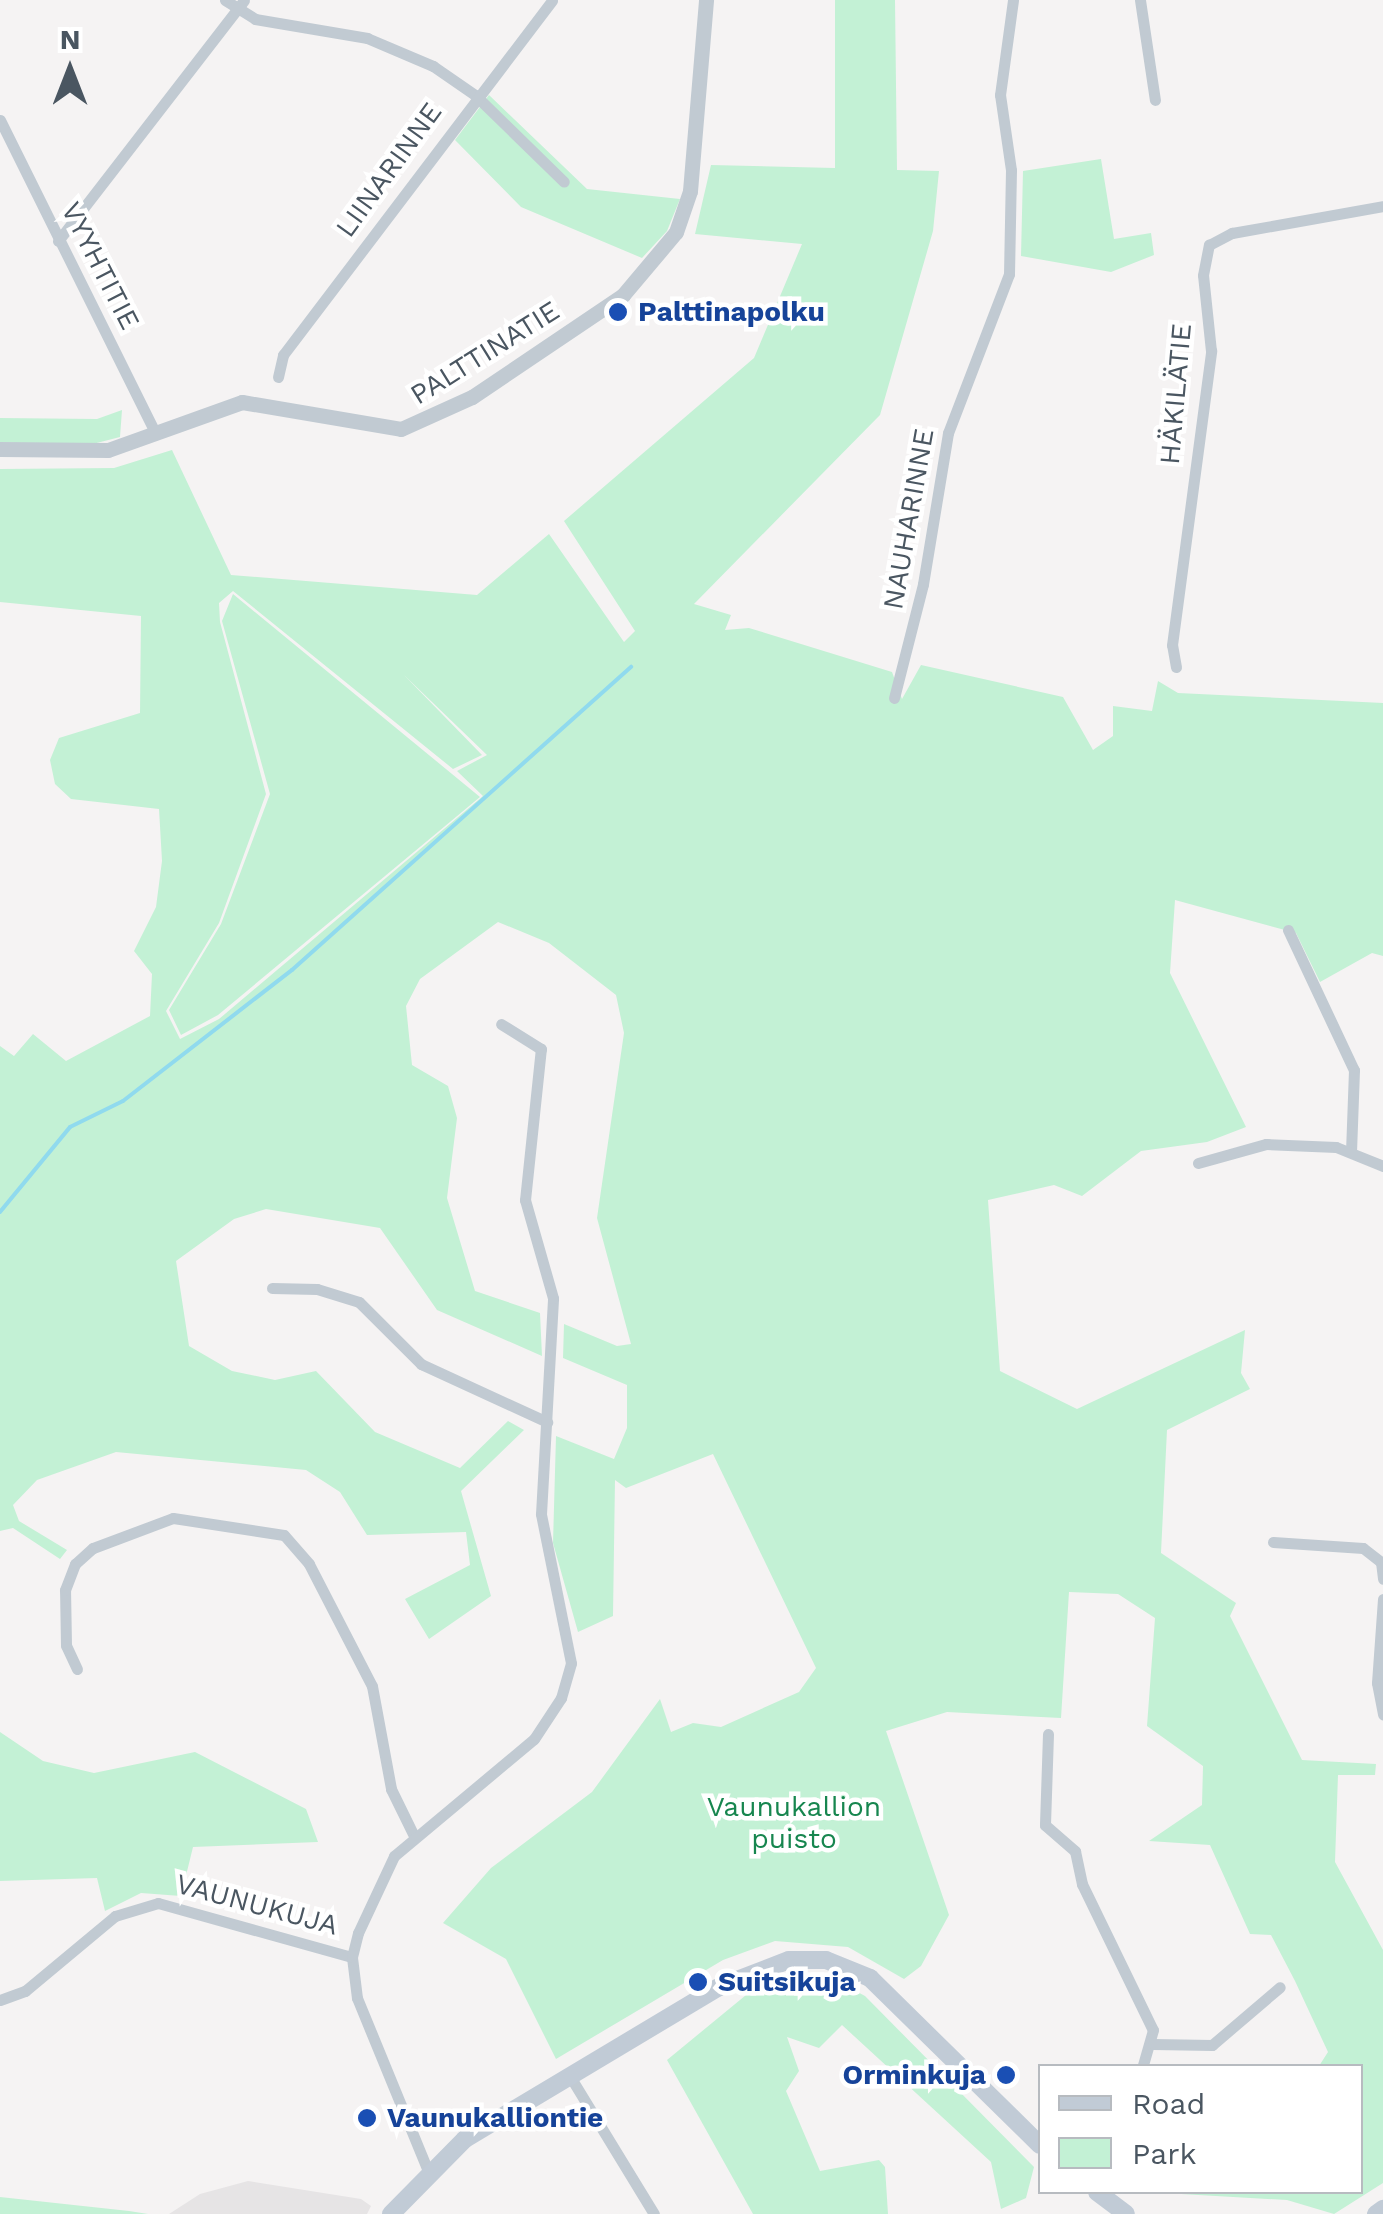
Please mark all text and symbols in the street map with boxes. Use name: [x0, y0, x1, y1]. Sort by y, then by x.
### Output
north arrow: [20, 20, 120, 120]
text: N: [60, 23, 80, 56]
street label: LIINARINNE: [329, 96, 449, 244]
street label: VYYHTITIE: [54, 197, 146, 335]
street label: PALTTINATIE: [404, 294, 566, 412]
place label: Palttinapolku: [638, 295, 825, 329]
marker: Palttinapolku: [607, 301, 629, 323]
street label: HÄKILÄTIE: [1153, 322, 1199, 466]
street label: NAUHARINNE: [877, 426, 941, 612]
park label: Vaunukallion puisto: [707, 1790, 881, 1856]
street label: VAUNUKUJA: [172, 1867, 342, 1943]
place label: Suitsikuja: [718, 1965, 856, 1999]
marker: Suitsikuja: [687, 1971, 709, 1993]
place label: Orminkuja: [843, 2058, 986, 2092]
marker: Orminkuja: [995, 2064, 1017, 2086]
legend: [1038, 2064, 1363, 2194]
text: Road: [1132, 2086, 1205, 2121]
place label: Vaunukalliontie: [387, 2101, 603, 2135]
marker: Vaunukalliontie: [356, 2107, 378, 2129]
text: Park: [1132, 2136, 1197, 2171]

